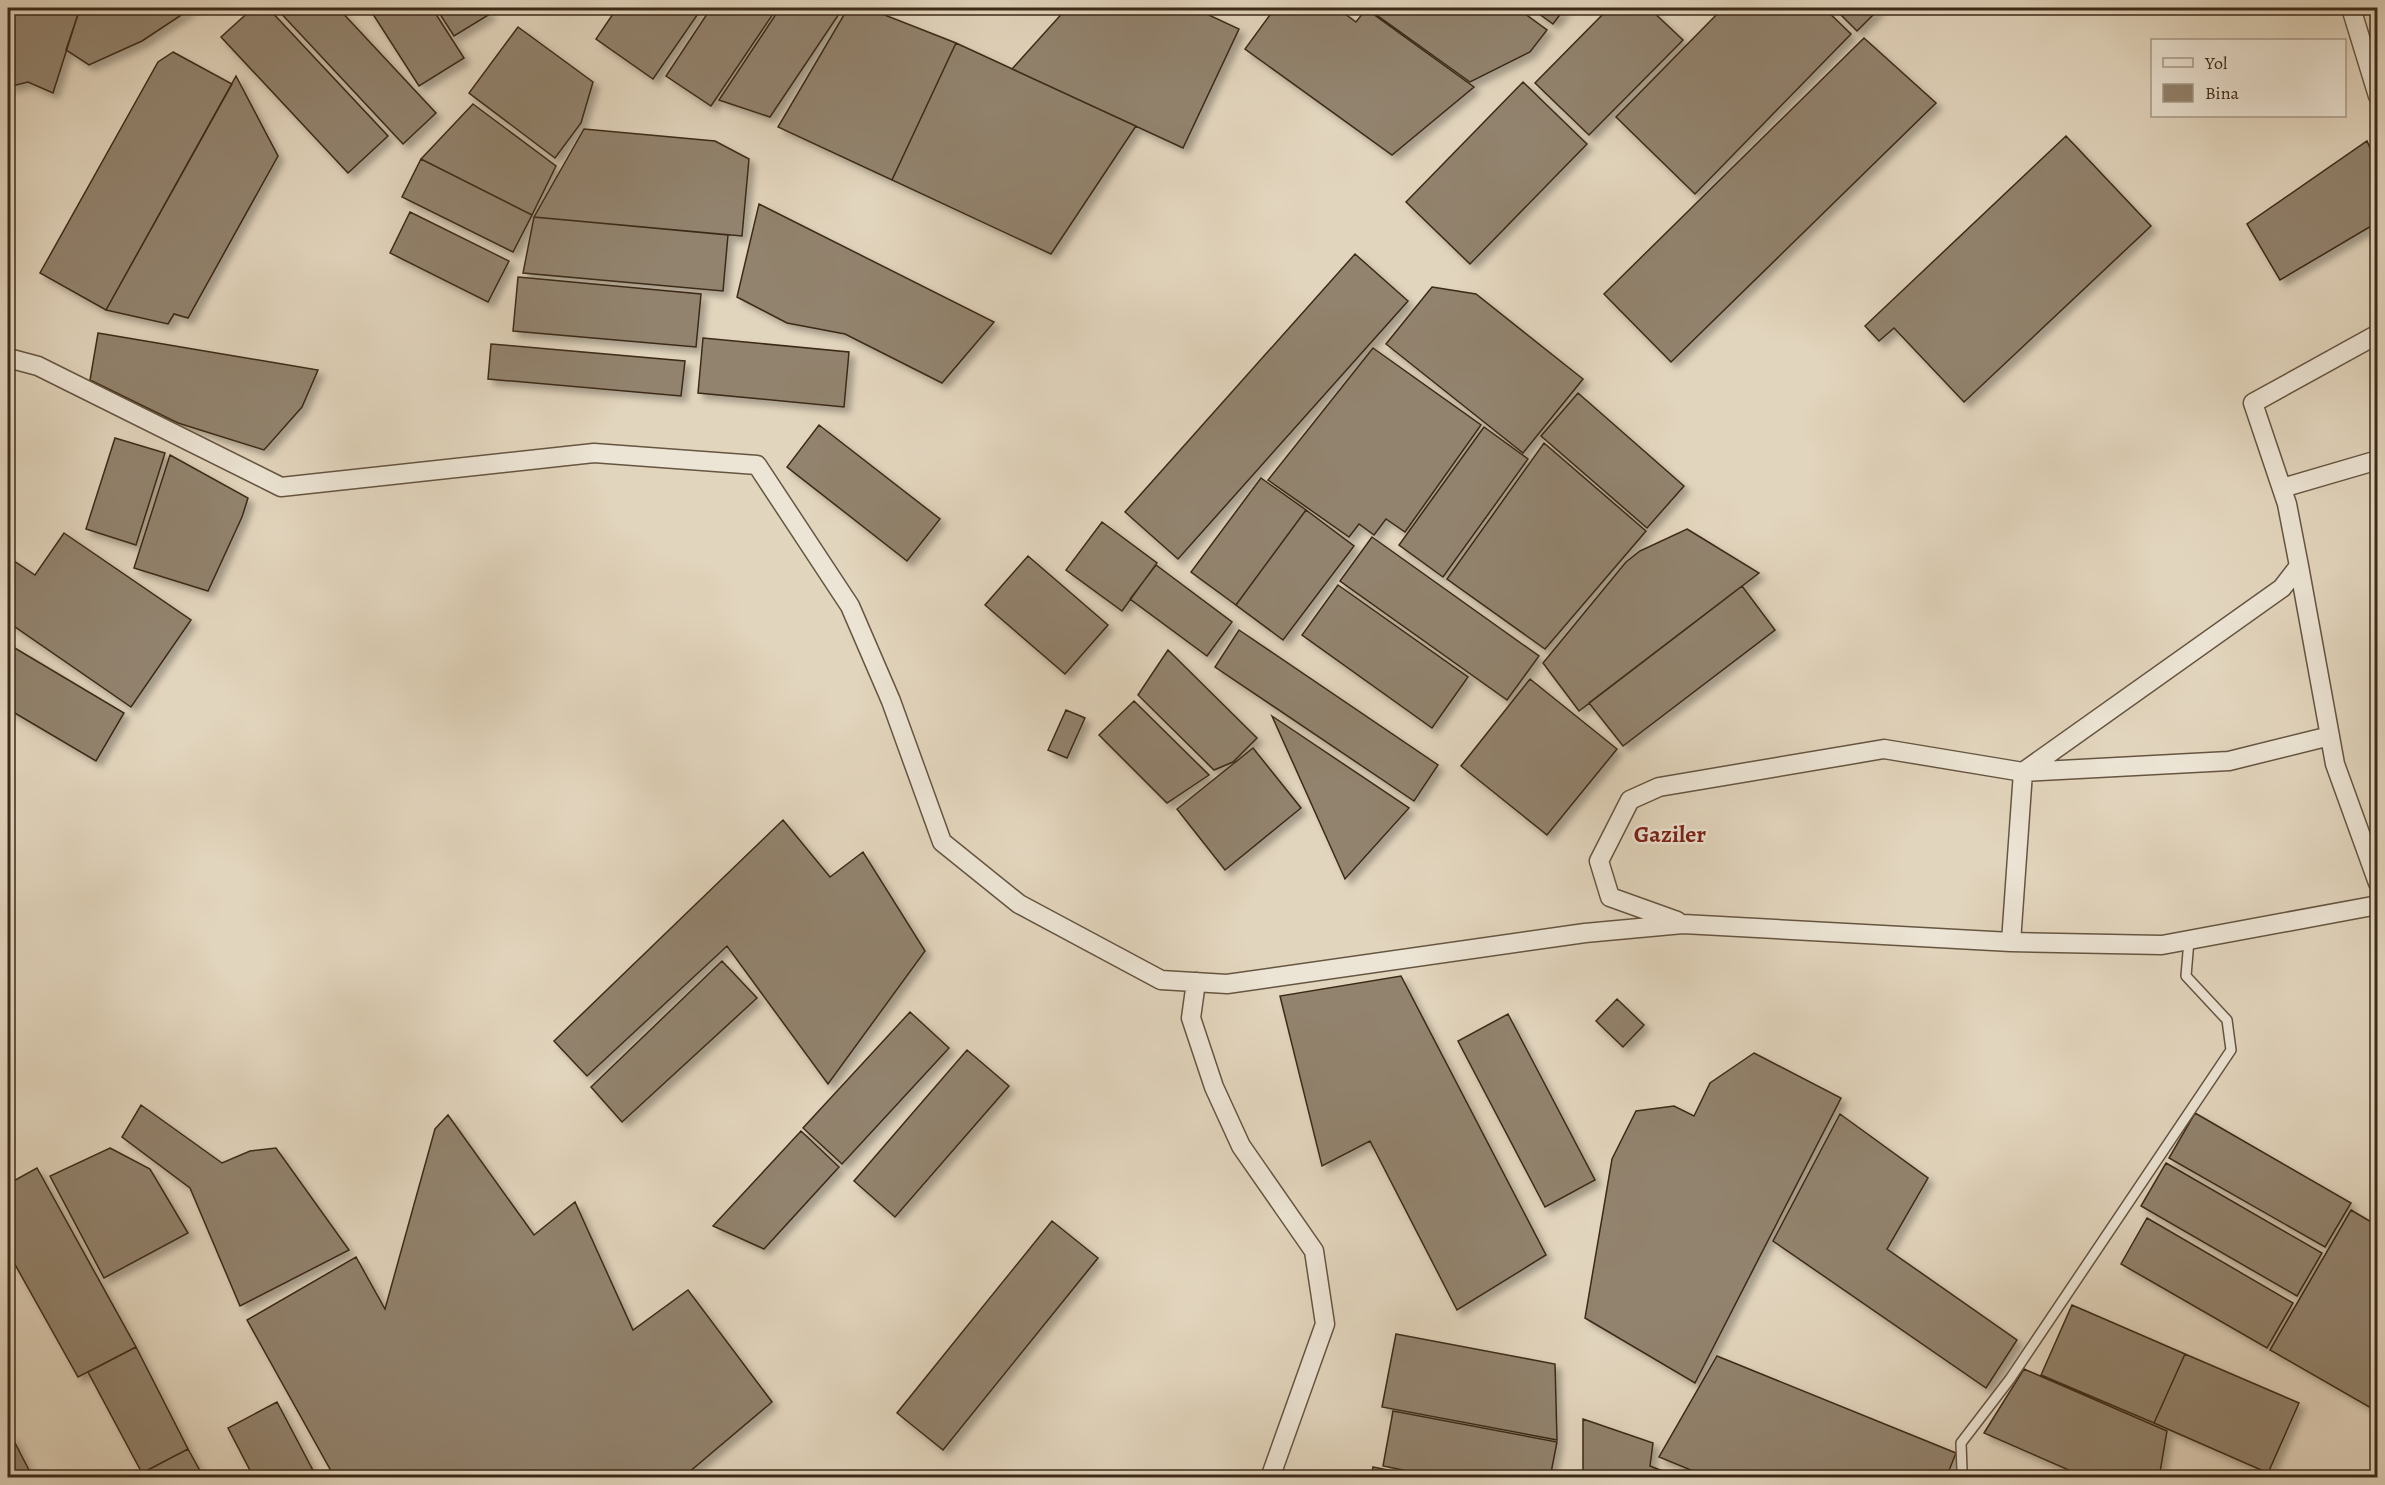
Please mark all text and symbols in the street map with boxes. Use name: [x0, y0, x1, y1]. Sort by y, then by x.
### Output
legend: [2151, 39, 2346, 117]
text: Yol: [2204, 51, 2228, 75]
text: Bina: [2205, 81, 2240, 105]
district label: Gaziler: [1634, 818, 1706, 850]

